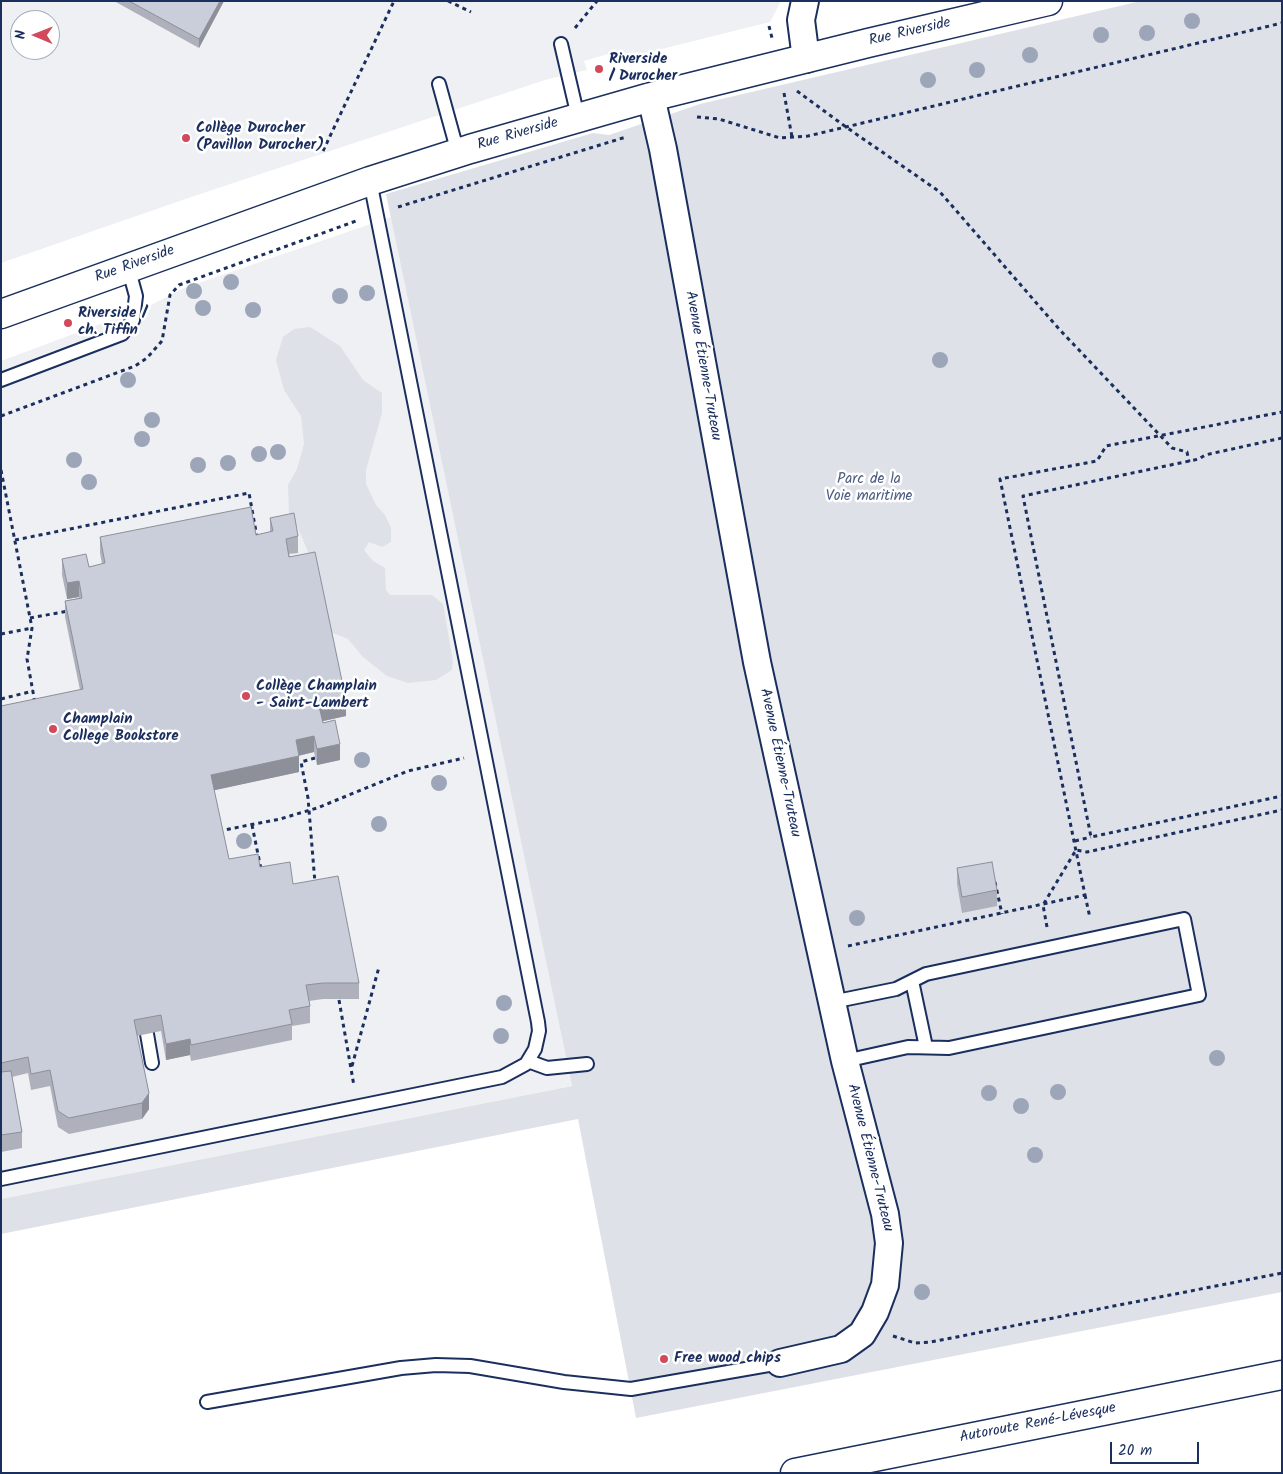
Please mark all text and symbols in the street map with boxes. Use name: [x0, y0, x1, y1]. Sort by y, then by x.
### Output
north arrow: [10, 10, 60, 60]
street label: Rue Riverside: [867, 15, 953, 51]
text: N: [10, 30, 32, 39]
place label: Riverside / Durocher: [609, 51, 677, 86]
marker: Riverside / Durocher: [593, 63, 605, 75]
street label: Rue Riverside: [475, 115, 561, 155]
place label: Collège Durocher (Pavillon Durocher): [196, 120, 324, 155]
marker: Collège Durocher (Pavillon Durocher): [180, 132, 192, 144]
street label: Rue Riverside: [93, 242, 177, 288]
street label: Avenue Étienne-Truteau: [680, 290, 724, 442]
place label: Riverside / ch. Tiffin: [78, 305, 146, 340]
marker: Riverside / ch. Tiffin: [62, 317, 74, 329]
park label: Parc de la Voie maritime: [826, 471, 912, 506]
place label: Collège Champlain - Saint-Lambert: [256, 678, 377, 713]
street label: Avenue Étienne-Truteau: [754, 687, 804, 839]
marker: Collège Champlain - Saint-Lambert: [240, 690, 252, 702]
place label: Champlain College Bookstore: [63, 711, 178, 746]
marker: Champlain College Bookstore: [47, 723, 59, 735]
street label: Avenue Étienne-Truteau: [842, 1082, 896, 1234]
place label: Free wood chips: [674, 1350, 781, 1368]
marker: Free wood chips: [658, 1353, 670, 1365]
street label: Autoroute René-Lévesque: [958, 1400, 1118, 1448]
scale bar: [1113, 1432, 1202, 1464]
text: 20 m: [1118, 1439, 1152, 1463]

